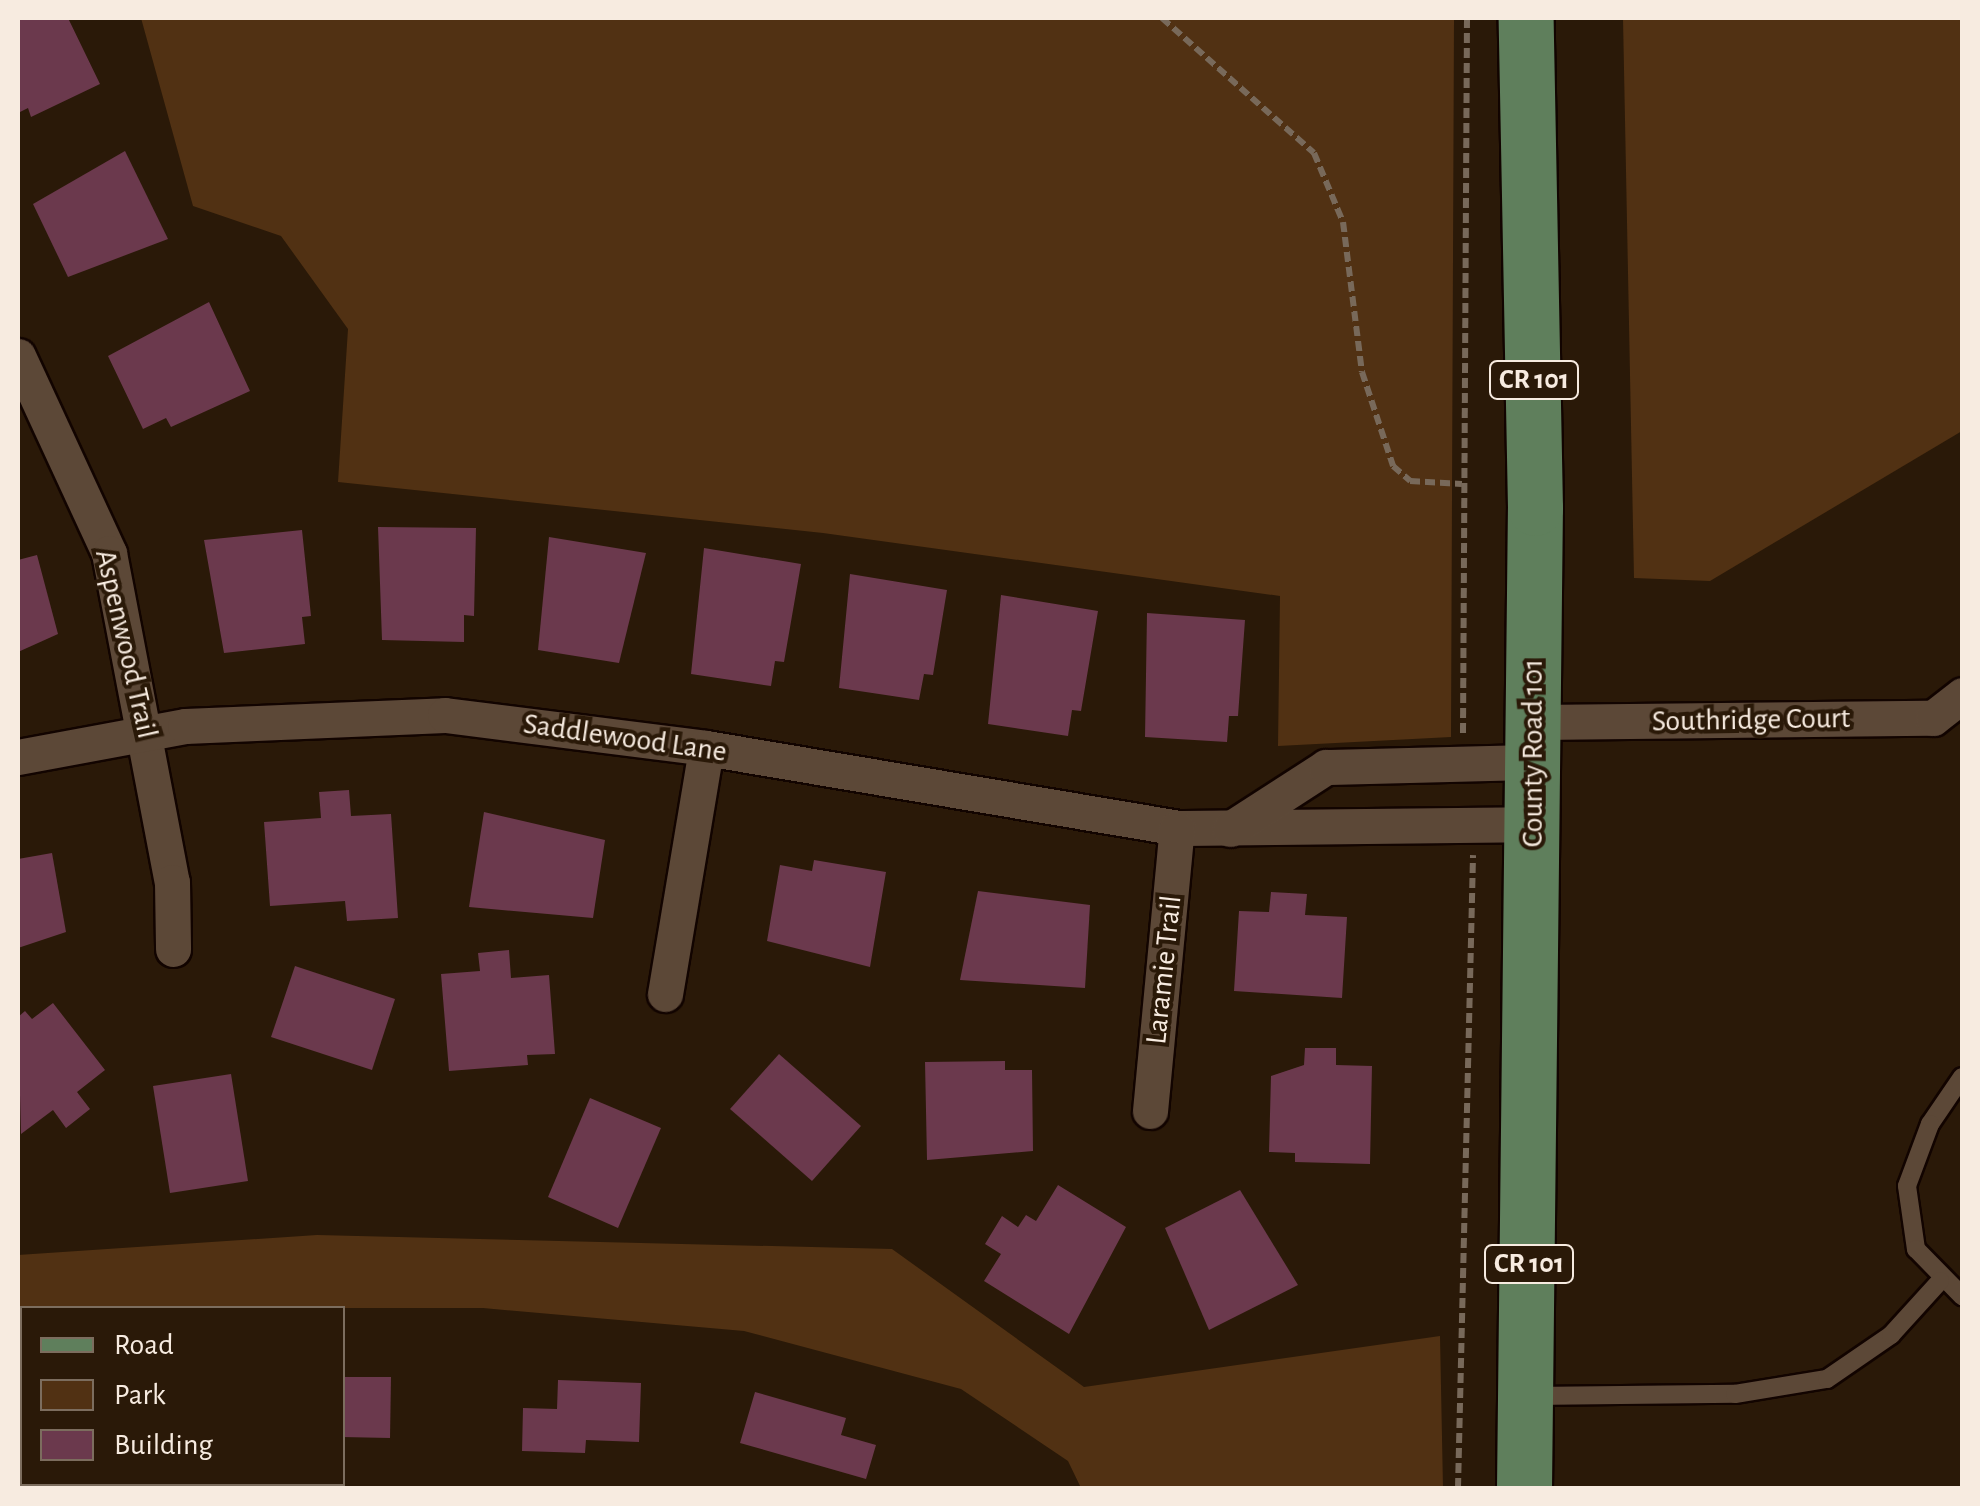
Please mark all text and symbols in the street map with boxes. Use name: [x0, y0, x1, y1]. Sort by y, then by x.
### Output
road number: CR 101: [1489, 357, 1579, 403]
street label: Aspenwood Trail: [87, 546, 165, 742]
street label: County Road 101: [1515, 659, 1551, 847]
street label: Southridge Court: [1652, 700, 1850, 740]
street label: Saddlewood Lane: [521, 706, 729, 770]
street label: Laramie Trail: [1138, 894, 1190, 1046]
road number: CR 101: [1484, 1241, 1574, 1287]
legend: [20, 1306, 345, 1486]
text: Road: [114, 1330, 174, 1360]
text: Park: [114, 1380, 166, 1410]
text: Building: [114, 1430, 213, 1460]

